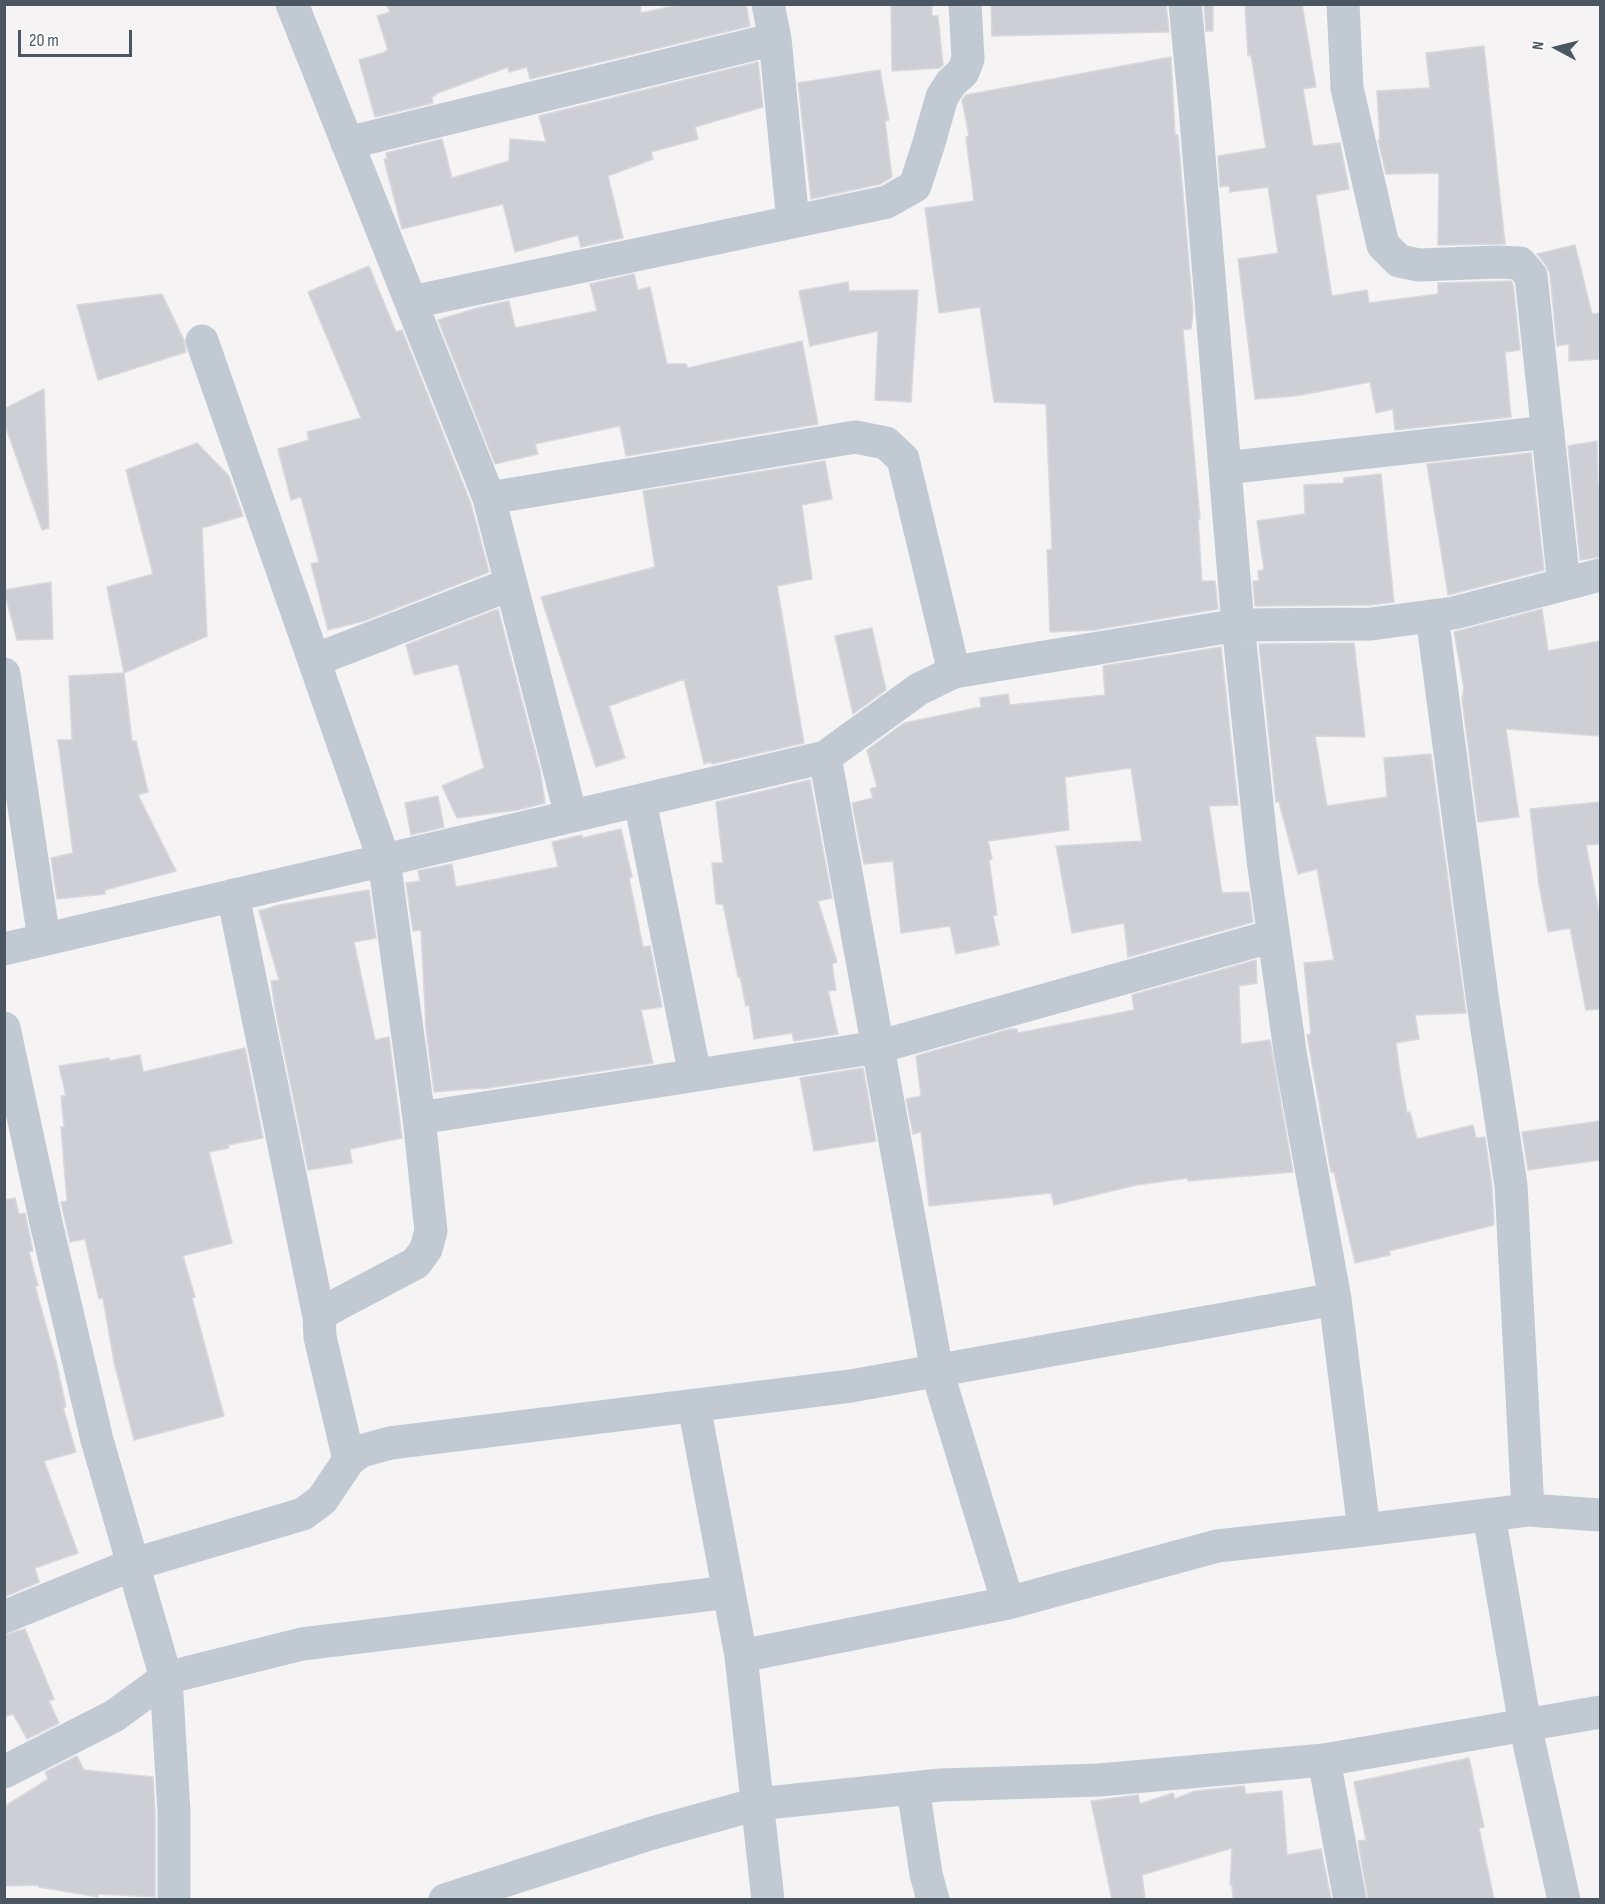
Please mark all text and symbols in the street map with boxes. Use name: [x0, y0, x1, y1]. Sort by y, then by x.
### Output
scale bar: [21, 18, 135, 56]
north arrow: [1527, 18, 1587, 78]
text: 20 m: [29, 30, 59, 51]
text: N: [1529, 40, 1549, 51]

